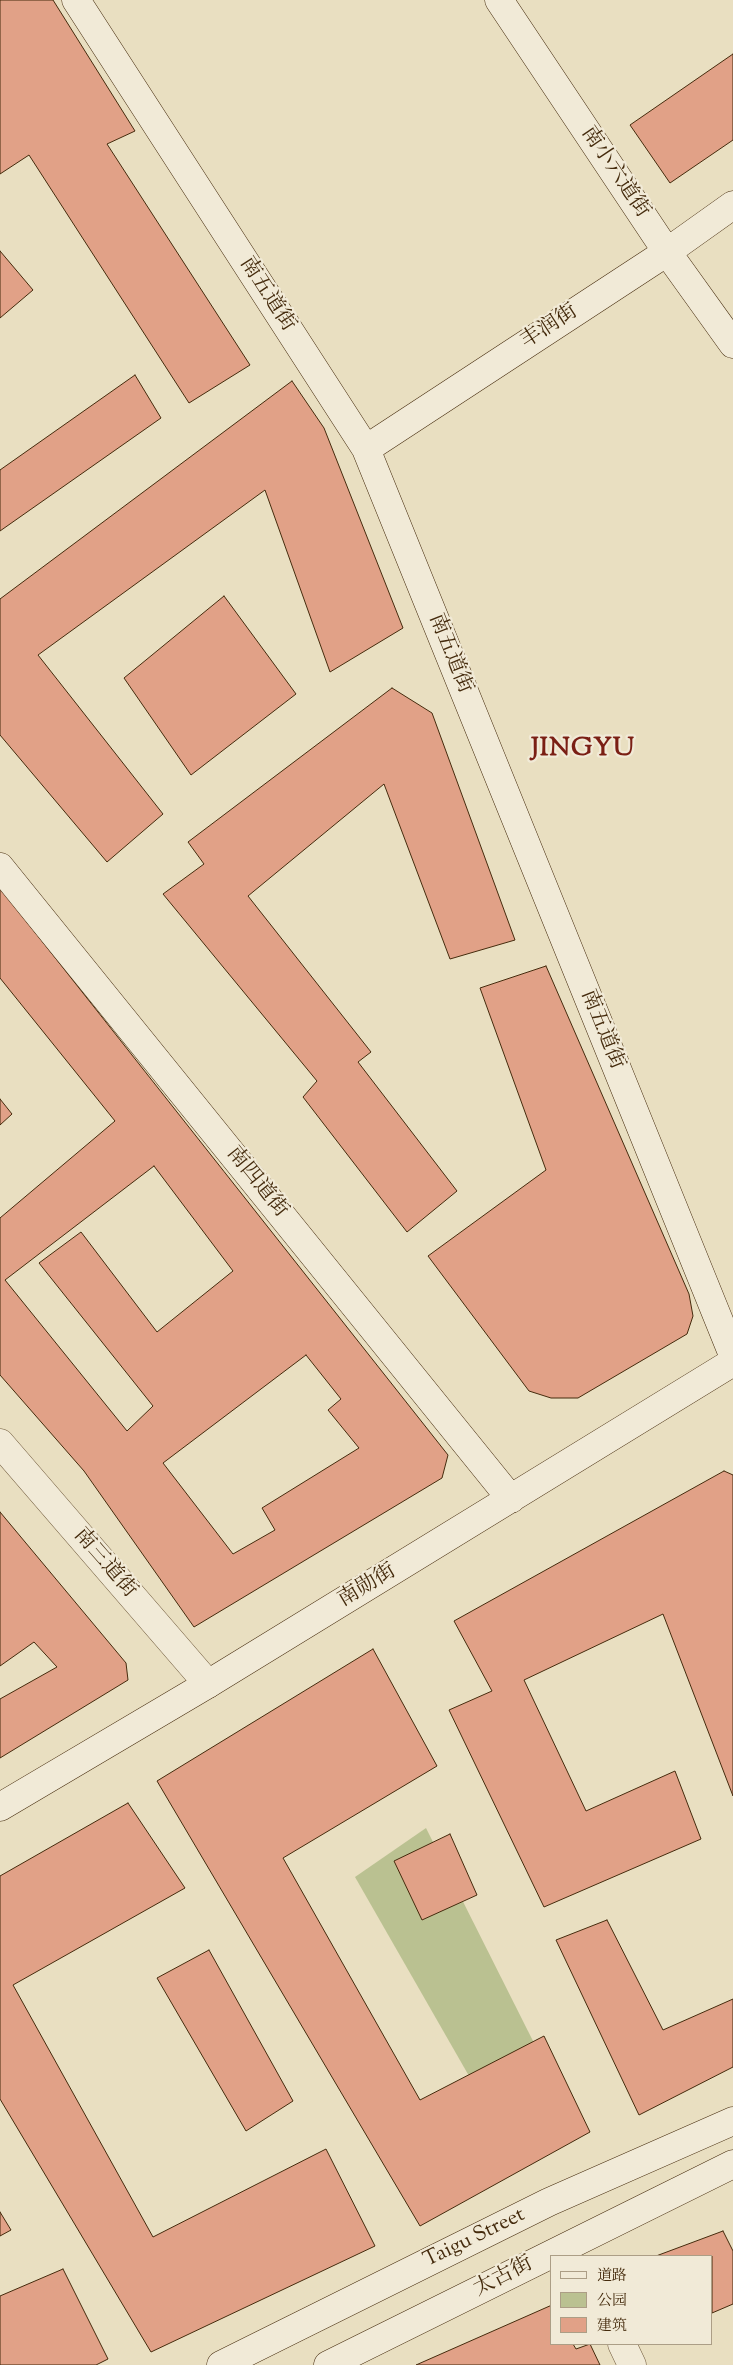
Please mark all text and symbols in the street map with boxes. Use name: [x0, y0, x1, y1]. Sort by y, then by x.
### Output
street label: 南小六道街: [574, 122, 654, 224]
street label: 南五道街: [233, 253, 299, 337]
street label: 丰润街: [517, 300, 583, 356]
street label: 南五道街: [422, 610, 476, 698]
district label: JINGYU: [530, 735, 636, 767]
street label: 南五道街: [574, 986, 628, 1074]
street label: 南四道街: [220, 1142, 292, 1224]
street label: 南三道街: [67, 1524, 141, 1604]
street label: 南勋街: [335, 1560, 401, 1614]
street label: Taigu Street: [420, 2204, 530, 2274]
street label: 太古街: [470, 2252, 538, 2304]
legend: [550, 2255, 713, 2345]
text: 道路: [597, 2266, 627, 2287]
text: 公园: [597, 2291, 627, 2312]
text: 建筑: [597, 2316, 627, 2337]

